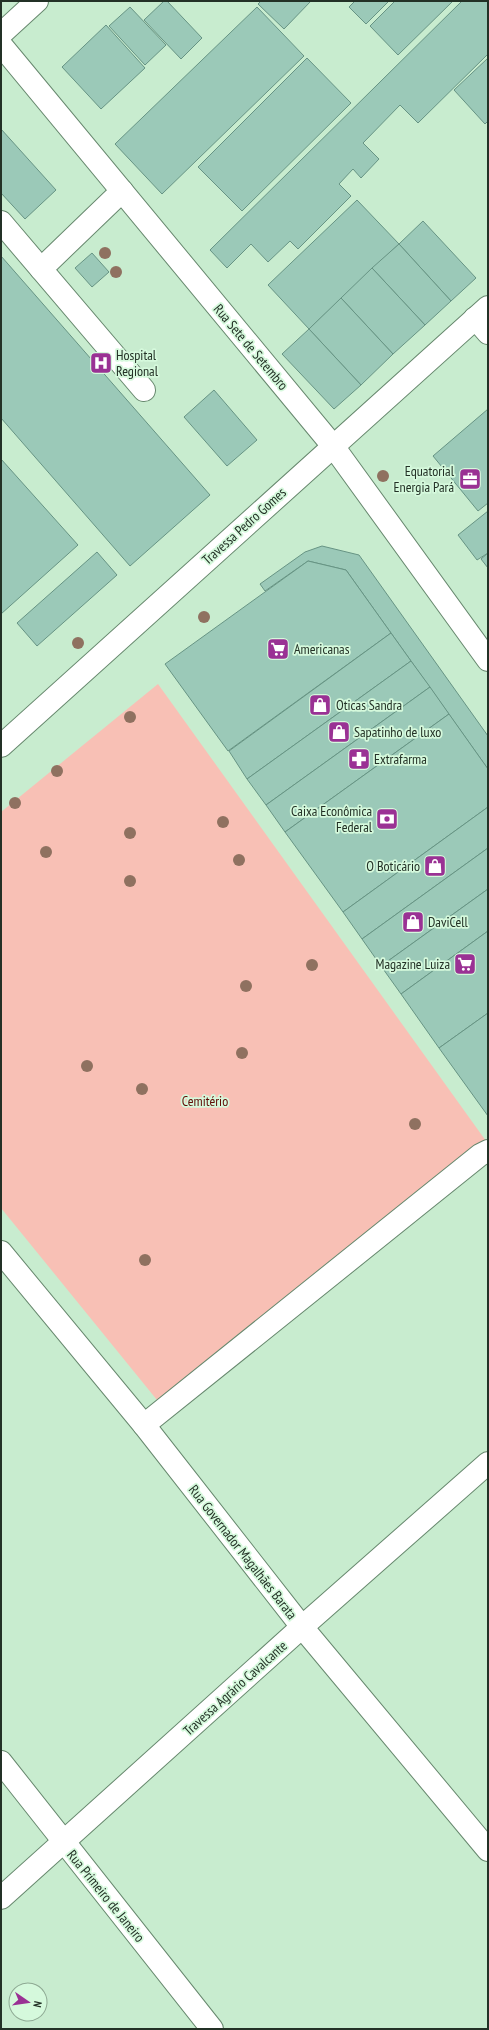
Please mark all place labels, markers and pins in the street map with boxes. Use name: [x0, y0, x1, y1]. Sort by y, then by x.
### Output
place label: Hospital Regional: [116, 346, 159, 380]
hospital icon: Hospital Regional: [88, 350, 114, 376]
place label: Equatorial Energia Pará: [394, 462, 455, 496]
office icon: Equatorial Energia Pará: [457, 466, 483, 492]
supermarket icon: Americanas: [265, 636, 291, 662]
place label: Americanas: [294, 640, 350, 658]
shop icon: Oticas Sandra: [307, 692, 333, 718]
place label: Oticas Sandra: [336, 696, 402, 714]
shop icon: Sapatinho de luxo: [326, 719, 352, 745]
place label: Sapatinho de luxo: [354, 723, 441, 741]
pharmacy icon: Extrafarma: [346, 746, 372, 772]
place label: Extrafarma: [374, 750, 427, 768]
place label: Caixa Econômica Federal: [291, 802, 373, 836]
bank icon: Caixa Econômica Federal: [374, 806, 400, 832]
shop icon: O Boticário: [422, 853, 448, 879]
place label: O Boticário: [366, 857, 420, 875]
shop icon: DaviCell: [400, 909, 426, 935]
place label: DaviCell: [428, 913, 468, 931]
supermarket icon: Magazine Luiza: [452, 951, 478, 977]
place label: Magazine Luiza: [375, 955, 450, 973]

